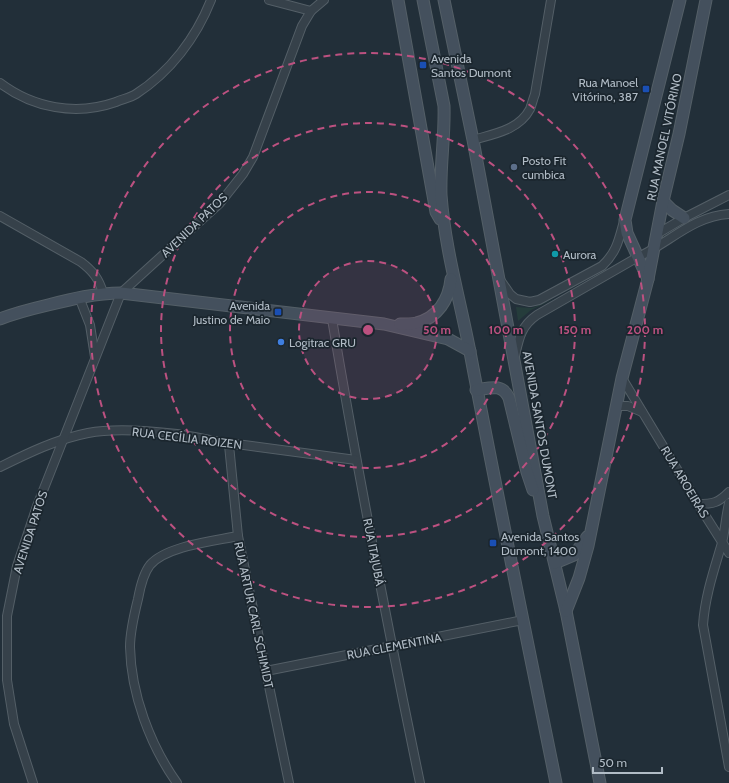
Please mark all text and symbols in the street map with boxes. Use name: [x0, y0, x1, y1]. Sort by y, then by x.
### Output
place label: Avenida Santos Dumont: [431, 51, 511, 80]
marker: Avenida Santos Dumont: [418, 60, 428, 70]
street label: RUA MANOEL VITÓRINO: [643, 72, 685, 202]
place label: Rua Manoel Vitórino, 387: [572, 75, 638, 104]
marker: Rua Manoel Vitórino, 387: [641, 84, 651, 94]
place label: Posto Fit cumbica: [522, 153, 566, 182]
marker: Posto Fit cumbica: [509, 162, 519, 172]
street label: AVENIDA PATOS: [158, 190, 230, 260]
place label: Aurora: [563, 247, 596, 262]
marker: Aurora: [550, 249, 560, 259]
place label: Avenida Justino de Maio: [192, 298, 270, 327]
marker: Avenida Justino de Maio: [273, 307, 283, 317]
text: 50 m: [423, 322, 451, 337]
text: 100 m: [489, 322, 523, 337]
text: 150 m: [559, 322, 591, 337]
text: 200 m: [627, 322, 663, 337]
centre of rings: [361, 323, 375, 337]
place label: Logitrac GRU: [289, 335, 356, 350]
marker: Logitrac GRU: [276, 337, 286, 347]
street label: AVENIDA SANTOS DUMONT: [520, 350, 561, 501]
street label: RUA CECÍLIA ROIZEN: [131, 424, 243, 452]
street label: RUA AROEIRAS: [658, 443, 712, 521]
street label: AVENIDA PATOS: [10, 489, 50, 575]
street label: RUA ITAJUBÁ: [360, 517, 388, 588]
place label: Avenida Santos Dumont, 1400: [501, 529, 579, 558]
marker: Avenida Santos Dumont, 1400: [488, 538, 498, 548]
street label: RUA ARTUR CARL SCHIMIDT: [231, 540, 277, 690]
street label: RUA CLEMENTINA: [345, 629, 443, 663]
scale bar: [593, 749, 662, 775]
text: 50 m: [599, 755, 627, 770]

